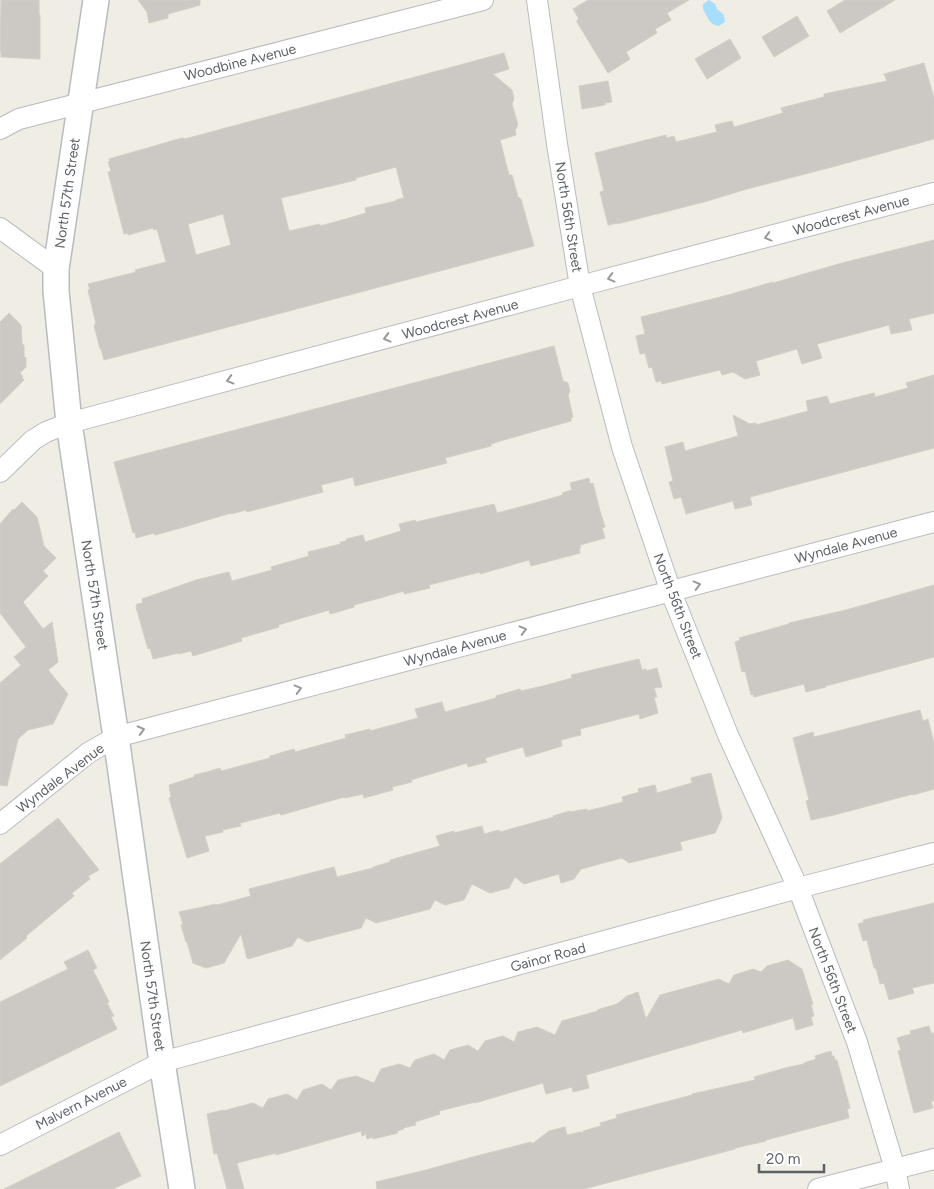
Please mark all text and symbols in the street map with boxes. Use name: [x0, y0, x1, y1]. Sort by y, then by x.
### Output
street label: Woodbine Avenue: [182, 40, 298, 85]
street label: North 57th Street: [51, 137, 84, 250]
street label: North 56th Street: [551, 160, 586, 274]
street label: Woodcrest Avenue: [791, 192, 912, 239]
one-way arrow: [764, 231, 773, 242]
one-way arrow: [607, 272, 616, 283]
street label: Woodcrest Avenue: [400, 296, 521, 343]
one-way arrow: [382, 332, 391, 343]
one-way arrow: [225, 374, 234, 385]
street label: Wyndale Avenue: [793, 524, 900, 567]
street label: North 57th Street: [77, 539, 112, 652]
street label: North 56th Street: [650, 551, 706, 662]
one-way arrow: [693, 580, 701, 590]
one-way arrow: [519, 625, 527, 636]
street label: Wyndale Avenue: [402, 627, 509, 670]
one-way arrow: [294, 684, 303, 695]
one-way arrow: [136, 725, 145, 736]
street label: Wyndale Avenue: [13, 740, 108, 817]
street label: North 56th Street: [805, 925, 861, 1036]
street label: Gainor Road: [509, 939, 588, 976]
street label: North 57th Street: [136, 940, 169, 1053]
street label: Malvern Avenue: [33, 1073, 130, 1134]
scale bar: [759, 1142, 824, 1174]
text: 20 m: [766, 1150, 800, 1168]

